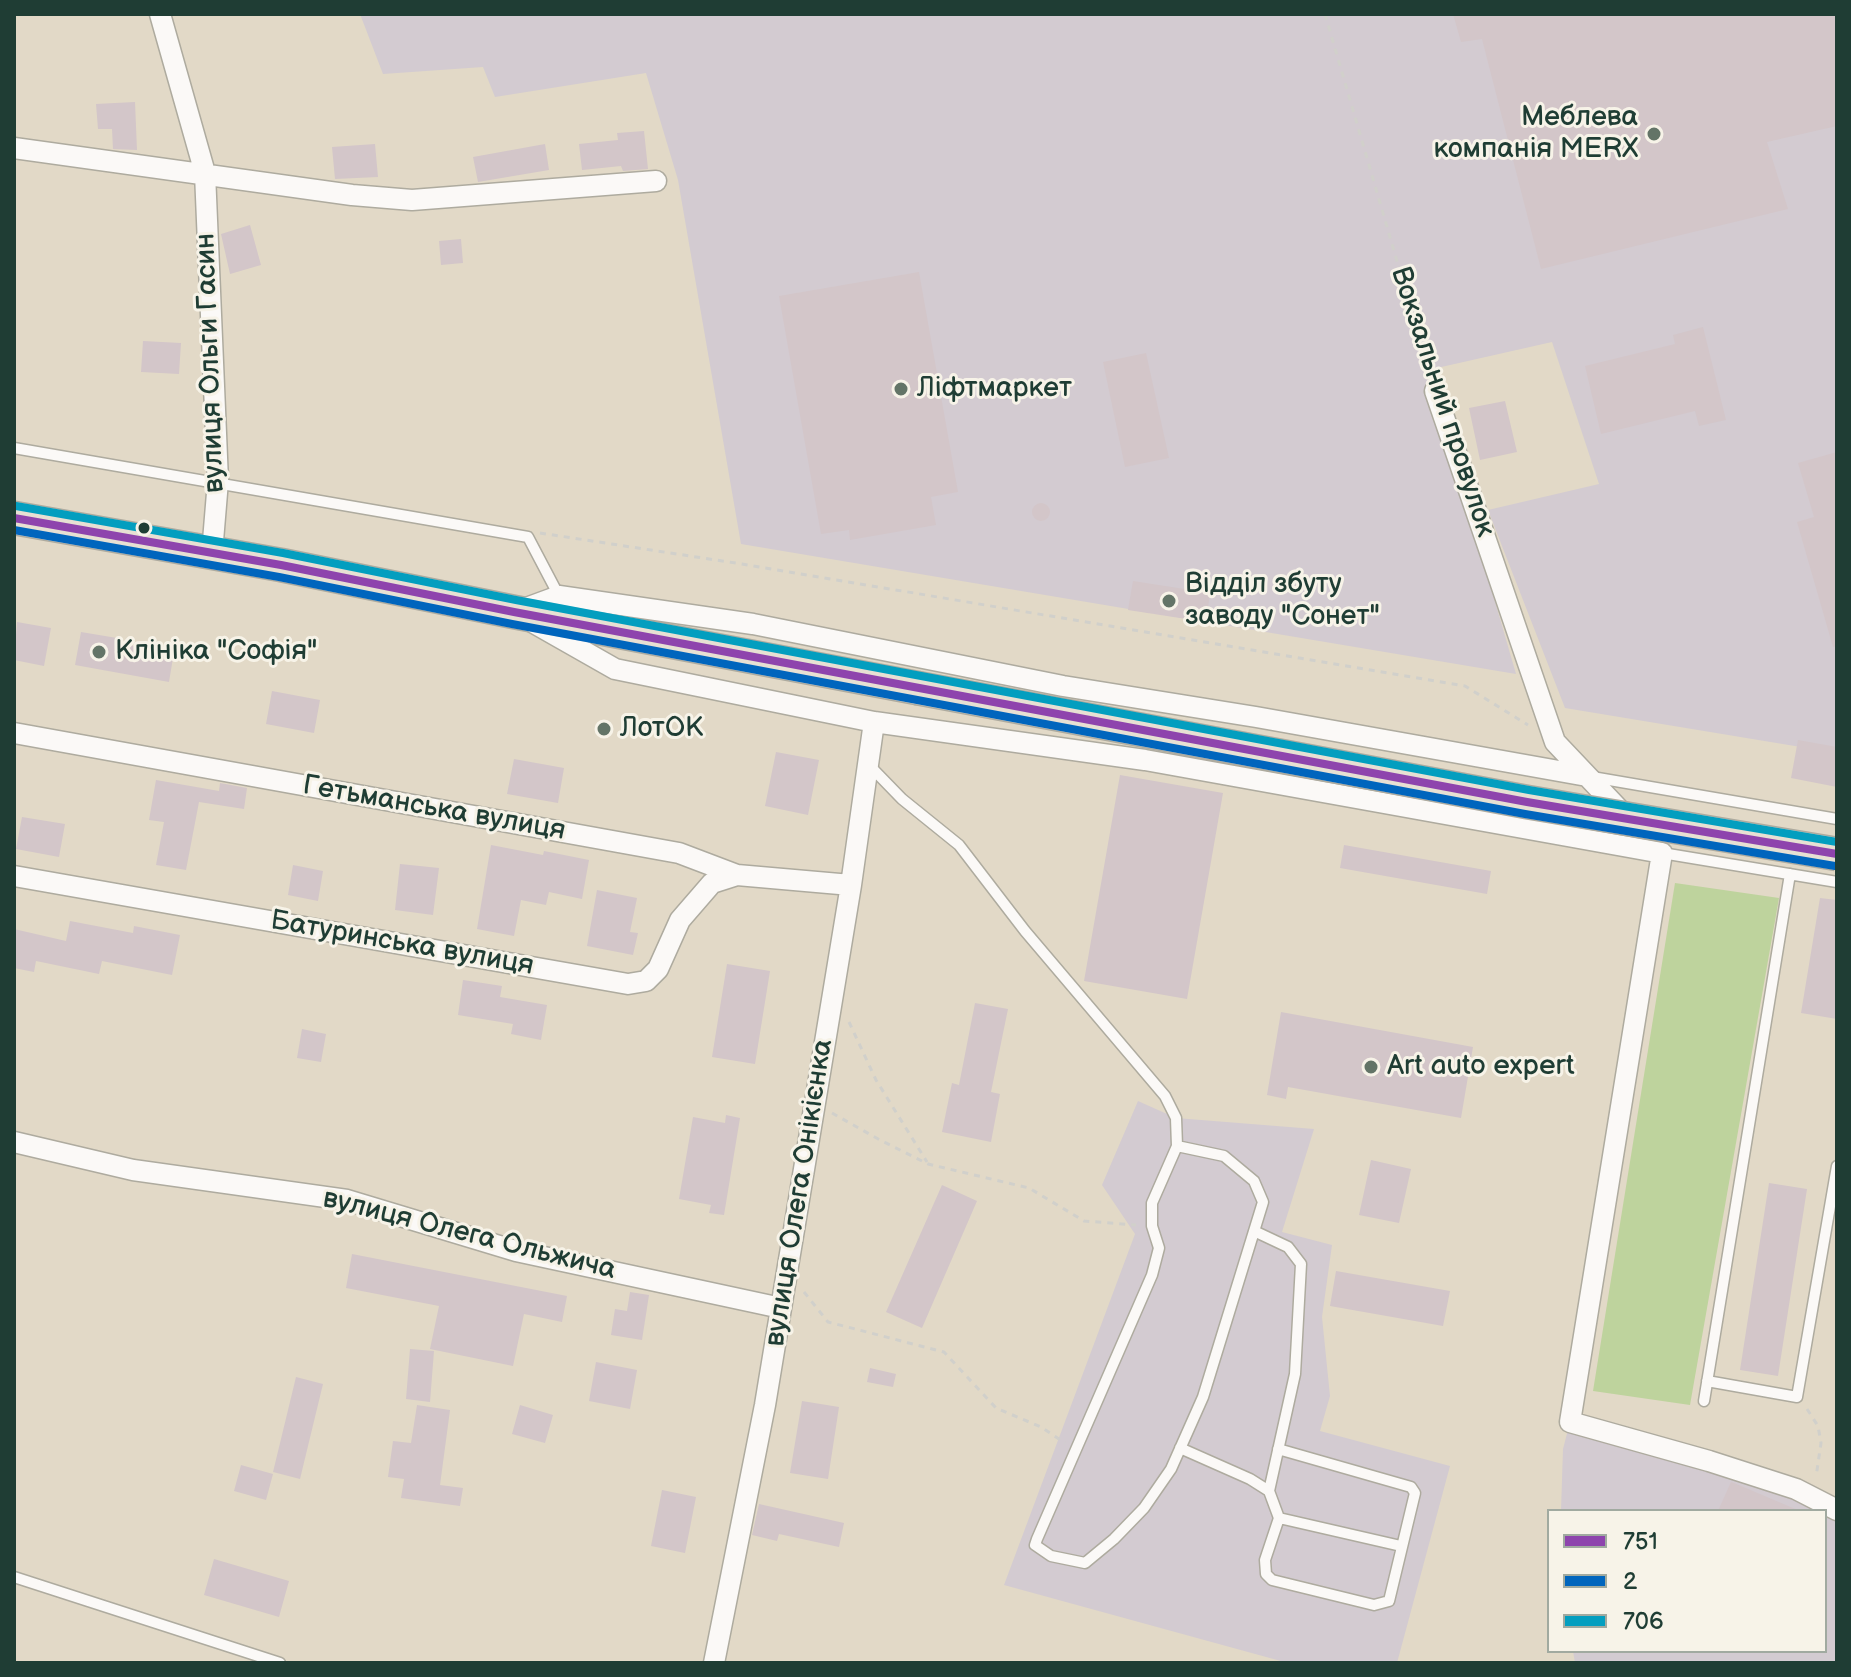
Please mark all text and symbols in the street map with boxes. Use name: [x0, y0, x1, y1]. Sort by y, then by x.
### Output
place label: Меблева компанія MERX: [1434, 101, 1638, 167]
marker: Меблева компанія MERX: [1645, 125, 1663, 143]
street label: вулиця Ольги Гасин: [190, 233, 232, 493]
street label: Вокзальний провулок: [1383, 263, 1501, 541]
place label: Ліфтмаркет: [917, 372, 1072, 406]
marker: Ліфтмаркет: [892, 380, 910, 398]
unlabelled marker: [136, 520, 152, 536]
place label: Відділ збуту заводу "Сонет": [1185, 568, 1380, 634]
marker: Відділ збуту заводу "Сонет": [1160, 592, 1178, 610]
place label: Клініка "Софія": [115, 635, 317, 669]
marker: Клініка "Софія": [90, 643, 108, 661]
place label: ЛотОК: [620, 712, 703, 746]
marker: ЛотОК: [595, 720, 613, 738]
street label: Гетьманська вулиця: [300, 769, 568, 849]
street label: Батуринська вулиця: [268, 904, 536, 984]
street label: вулиця Олега Онікієнка: [759, 1037, 841, 1349]
place label: Art auto expert: [1387, 1050, 1575, 1084]
marker: Art auto expert: [1362, 1058, 1380, 1076]
street label: вулиця Олега Ольжича: [319, 1182, 619, 1288]
legend: [1547, 1509, 1827, 1653]
text: 751: [1623, 1527, 1658, 1556]
text: 2: [1623, 1567, 1637, 1596]
text: 706: [1623, 1607, 1664, 1636]

